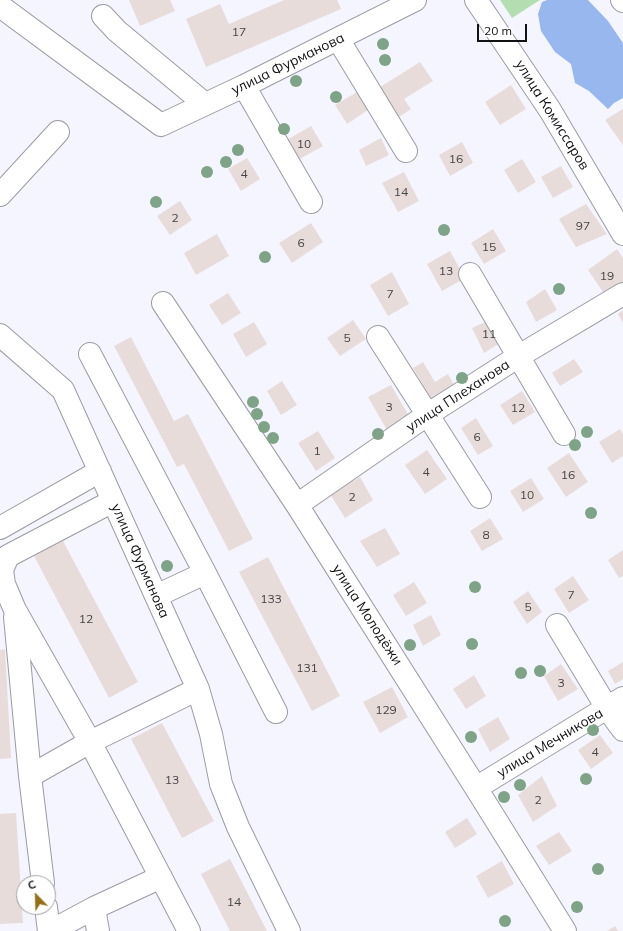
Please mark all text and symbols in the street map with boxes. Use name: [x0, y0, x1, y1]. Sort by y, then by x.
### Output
scale bar: [479, 16, 529, 42]
text: 20 m: [484, 23, 512, 38]
house number: 17: [232, 25, 246, 39]
street label: улица Фурманова: [229, 29, 347, 99]
street label: улица Комиссаров: [511, 57, 593, 173]
house number: 10: [297, 137, 311, 151]
house number: 16: [449, 152, 463, 166]
house number: 4: [240, 167, 248, 181]
house number: 14: [394, 185, 408, 199]
house number: 2: [171, 211, 179, 225]
house number: 97: [576, 219, 590, 233]
house number: 6: [297, 236, 305, 250]
house number: 15: [482, 240, 496, 254]
house number: 13: [439, 264, 453, 278]
house number: 19: [600, 269, 614, 283]
house number: 7: [386, 287, 394, 301]
house number: 11: [482, 327, 496, 341]
house number: 5: [343, 331, 351, 345]
street label: улица Плеханова: [403, 356, 513, 436]
house number: 3: [385, 400, 393, 414]
house number: 12: [511, 401, 525, 415]
house number: 6: [473, 430, 481, 444]
house number: 1: [313, 444, 321, 458]
house number: 4: [422, 465, 430, 479]
house number: 16: [561, 468, 575, 482]
house number: 10: [520, 488, 534, 502]
house number: 2: [348, 490, 356, 504]
street label: улица Фурманова: [107, 501, 173, 621]
house number: 8: [482, 528, 490, 542]
street label: улица Молодёжи: [328, 561, 406, 669]
house number: 7: [567, 588, 575, 602]
house number: 133: [260, 592, 282, 606]
house number: 5: [524, 600, 532, 614]
house number: 12: [79, 612, 93, 626]
house number: 131: [296, 661, 318, 675]
house number: 3: [557, 676, 565, 690]
house number: 129: [375, 703, 397, 717]
street label: улица Мечникова: [494, 705, 606, 781]
house number: 4: [591, 745, 599, 759]
house number: 13: [165, 773, 179, 787]
house number: 2: [534, 793, 542, 807]
north arrow: [16, 875, 56, 915]
text: С: [25, 877, 38, 893]
house number: 14: [227, 895, 241, 909]

